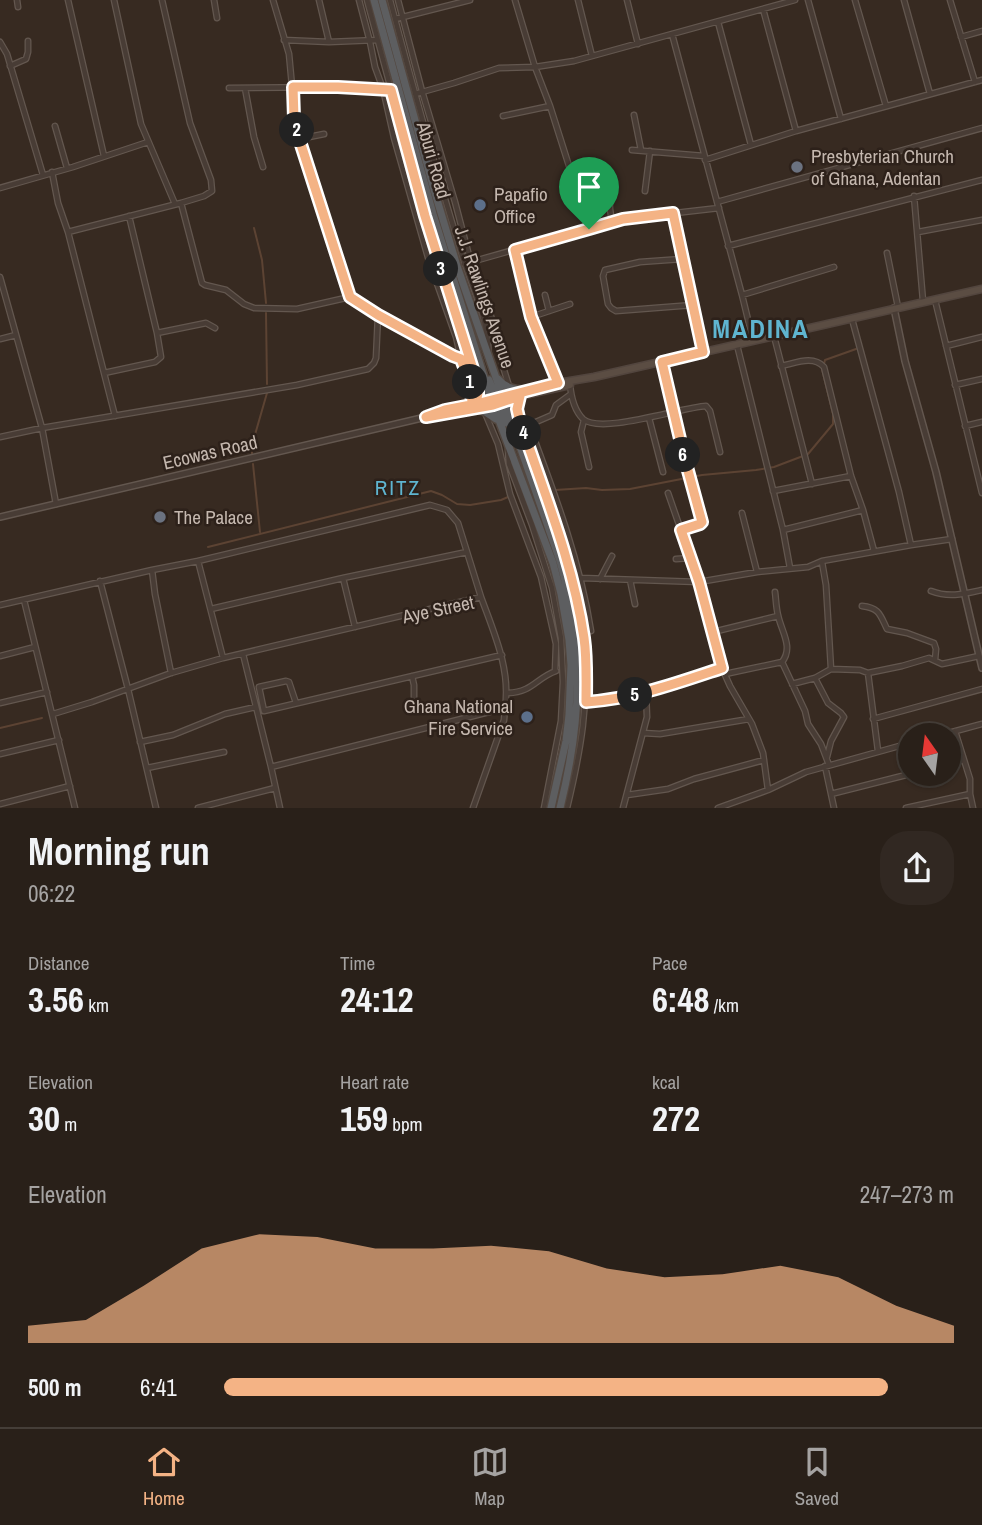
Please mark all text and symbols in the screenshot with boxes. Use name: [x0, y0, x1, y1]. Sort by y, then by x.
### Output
pin: 2: [280, 113, 314, 148]
text: 2: [292, 116, 301, 142]
street label: Aburi Road: [410, 118, 457, 201]
place label: Presbyterian Church of Ghana, Adentan: [811, 143, 954, 191]
pin: [559, 157, 619, 229]
marker: Presbyterian Church of Ghana, Adentan: [789, 159, 805, 175]
icon: arrive: [570, 168, 608, 206]
place label: Papafio Office: [494, 181, 548, 229]
marker: Papafio Office: [472, 197, 488, 213]
street label: J.J. Rawlings Avenue: [449, 222, 521, 372]
pin: 3: [424, 252, 458, 286]
text: 3: [436, 255, 445, 281]
district label: MADINA: [712, 311, 810, 346]
pin: 1: [452, 364, 488, 400]
text: 1: [465, 368, 474, 394]
pin: 4: [506, 416, 542, 450]
text: 4: [519, 419, 528, 445]
street label: Ecowas Road: [160, 429, 260, 475]
pin: 6: [666, 438, 700, 472]
text: 6: [678, 441, 687, 467]
district label: RITZ: [375, 473, 421, 502]
place label: The Palace: [174, 504, 253, 530]
marker: The Palace: [152, 509, 168, 525]
street label: Aye Street: [399, 589, 477, 629]
pin: 5: [618, 678, 652, 712]
text: 5: [630, 681, 639, 707]
place label: Ghana National Fire Service: [404, 693, 513, 741]
marker: Ghana National Fire Service: [519, 709, 535, 725]
north arrow: [898, 723, 961, 786]
map controls: [898, 723, 961, 786]
text: Morning run: [28, 826, 210, 877]
button: share: [880, 831, 954, 905]
text: 06:22: [28, 878, 75, 909]
text: Distance: [28, 950, 89, 976]
text: Time: [340, 950, 375, 976]
text: Pace: [652, 950, 688, 976]
text: 3.56: [28, 976, 84, 1023]
text: 24:12: [340, 976, 413, 1023]
text: 6:48: [652, 976, 709, 1023]
text: km: [84, 992, 109, 1018]
text: /km: [709, 992, 739, 1018]
text: Elevation: [28, 1069, 93, 1095]
text: Heart rate: [340, 1069, 409, 1095]
text: kcal: [652, 1069, 680, 1095]
text: 30: [28, 1095, 60, 1142]
text: 159: [340, 1095, 388, 1142]
text: 272: [652, 1095, 700, 1142]
text: m: [60, 1111, 77, 1137]
text: bpm: [388, 1111, 423, 1137]
text: Elevation: [28, 1179, 107, 1210]
text: 247–273 m: [860, 1179, 954, 1210]
text: 500 m: [28, 1372, 81, 1403]
text: 6:41: [140, 1372, 177, 1403]
tab: Home: [143, 1443, 185, 1511]
tab: Map: [471, 1443, 509, 1511]
tab: Saved: [795, 1443, 839, 1511]

